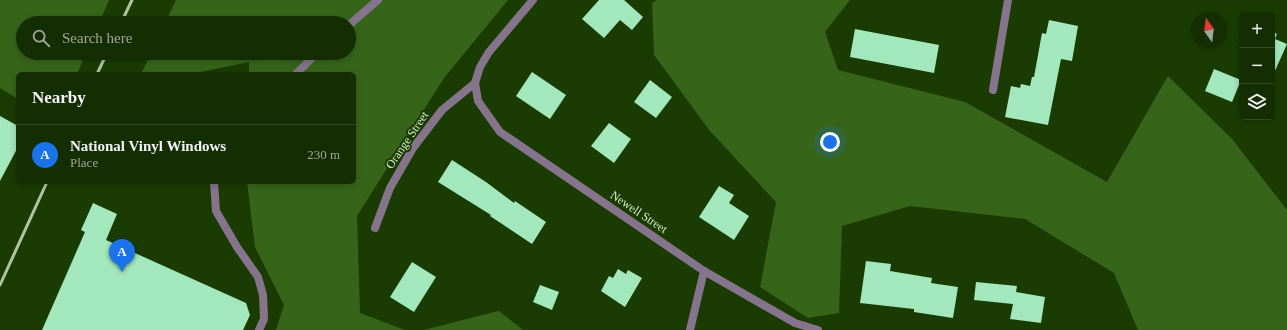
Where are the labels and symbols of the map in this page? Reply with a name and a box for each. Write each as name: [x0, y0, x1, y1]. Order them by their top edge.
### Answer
north arrow: [1191, 12, 1227, 48]
street label: Orange Street: [383, 108, 432, 171]
your location: [820, 132, 840, 152]
street label: Newell Street: [608, 188, 671, 237]
pin: A: [109, 239, 135, 272]

